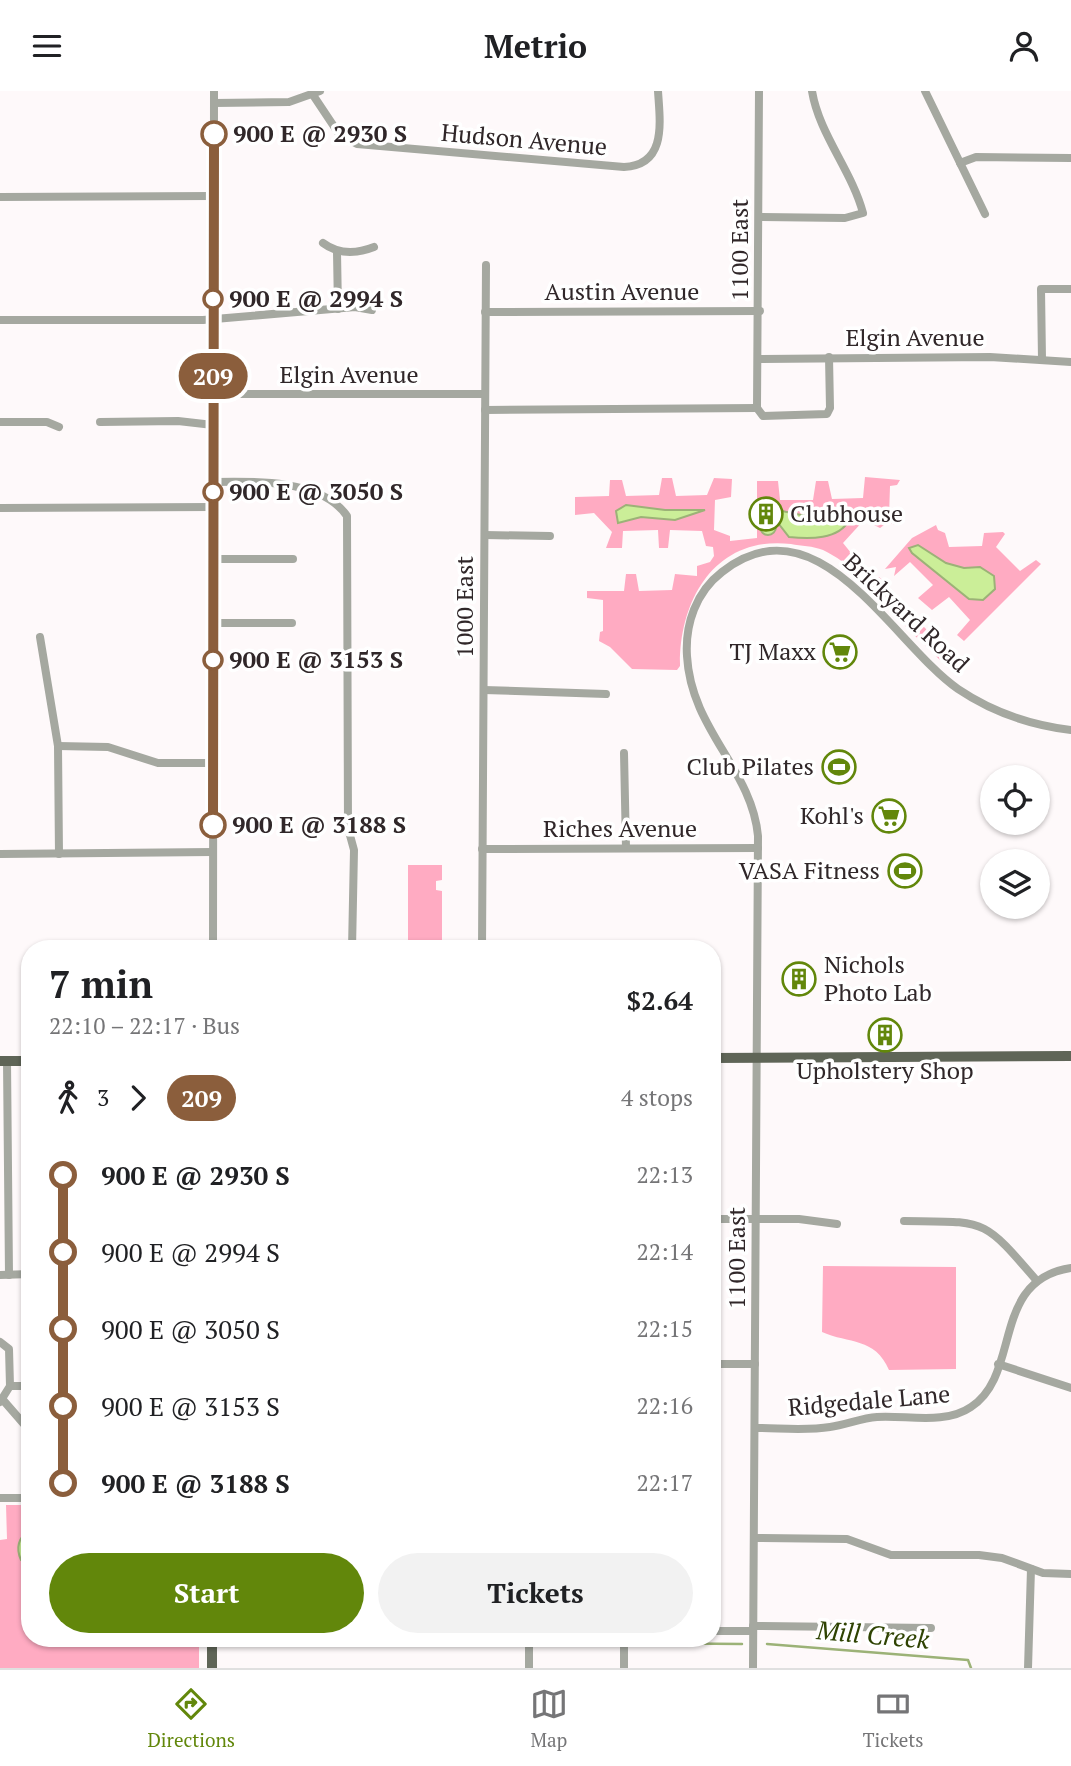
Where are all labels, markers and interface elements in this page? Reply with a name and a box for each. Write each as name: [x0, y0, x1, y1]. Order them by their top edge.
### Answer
text: Metrio: [484, 25, 587, 67]
icon: menu: [28, 27, 66, 65]
icon: person: [1005, 27, 1043, 65]
street label: Hudson Avenue: [440, 116, 608, 162]
place label: 900 E @ 2930 S: [233, 117, 407, 149]
marker: 900 E @ 2930 S: [201, 121, 227, 147]
street label: 1100 East: [723, 199, 755, 301]
street label: Austin Avenue: [545, 275, 699, 307]
place label: 900 E @ 2994 S: [229, 282, 403, 314]
marker: 900 E @ 2994 S: [203, 289, 223, 309]
street label: Elgin Avenue: [845, 321, 985, 353]
line badge: 209: [173, 353, 253, 399]
street label: Elgin Avenue: [279, 358, 419, 390]
text: 209: [193, 360, 233, 392]
place label: 900 E @ 3050 S: [229, 475, 403, 507]
marker: 900 E @ 3050 S: [203, 482, 223, 502]
building icon: Clubhouse: [747, 495, 785, 533]
place label: Clubhouse: [790, 497, 903, 529]
street label: Brickyard Road: [837, 546, 976, 679]
street label: 1000 East: [448, 556, 480, 658]
supermarket icon: TJ Maxx: [821, 633, 859, 671]
place label: TJ Maxx: [729, 635, 817, 667]
place label: 900 E @ 3153 S: [229, 643, 403, 675]
marker: 900 E @ 3153 S: [203, 650, 223, 670]
sports icon: Club Pilates: [820, 748, 858, 786]
place label: Club Pilates: [686, 750, 814, 782]
map controls: [980, 765, 1050, 919]
button: locate: [980, 765, 1050, 835]
supermarket icon: Kohl's: [870, 797, 908, 835]
place label: Kohl's: [800, 799, 864, 831]
place label: 900 E @ 3188 S: [232, 808, 406, 840]
marker: 900 E @ 3188 S: [200, 812, 226, 838]
street label: Riches Avenue: [543, 812, 697, 844]
button: layers: [980, 849, 1050, 919]
sports icon: VASA Fitness: [886, 852, 924, 890]
place label: VASA Fitness: [739, 854, 880, 886]
place label: Nichols Photo Lab: [824, 948, 932, 1008]
text: 7 min: [49, 959, 153, 1009]
building icon: Nichols Photo Lab: [780, 960, 818, 998]
text: $2.64: [627, 983, 693, 1017]
text: 22:10 – 22:17 · Bus: [49, 1010, 240, 1041]
building icon: Upholstery Shop: [866, 1016, 904, 1054]
place label: Upholstery Shop: [796, 1054, 974, 1086]
icon: walk: [49, 1079, 87, 1117]
icon: forward: [119, 1079, 157, 1117]
text: 3: [97, 1082, 109, 1113]
text: 209: [181, 1082, 222, 1114]
text: 4 stops: [621, 1082, 693, 1113]
text: 900 E @ 2930 S: [101, 1158, 290, 1192]
text: 22:13: [636, 1159, 693, 1190]
street label: 1100 East: [720, 1207, 752, 1309]
text: 900 E @ 2994 S: [101, 1235, 280, 1269]
text: 22:14: [636, 1236, 693, 1267]
text: 900 E @ 3050 S: [101, 1312, 280, 1346]
text: 22:15: [636, 1313, 693, 1344]
street label: Ridgedale Lane: [786, 1377, 951, 1423]
text: 900 E @ 3153 S: [101, 1389, 280, 1423]
text: 22:16: [636, 1390, 693, 1421]
text: 900 E @ 3188 S: [101, 1466, 290, 1500]
text: 22:17: [636, 1467, 693, 1498]
button: Start: [49, 1553, 364, 1633]
button: Tickets: [378, 1553, 693, 1633]
water label: Mill Creek: [814, 1612, 931, 1656]
tab: Directions: [147, 1685, 235, 1752]
tab: Map: [530, 1685, 568, 1752]
tab: Tickets: [863, 1685, 924, 1752]

